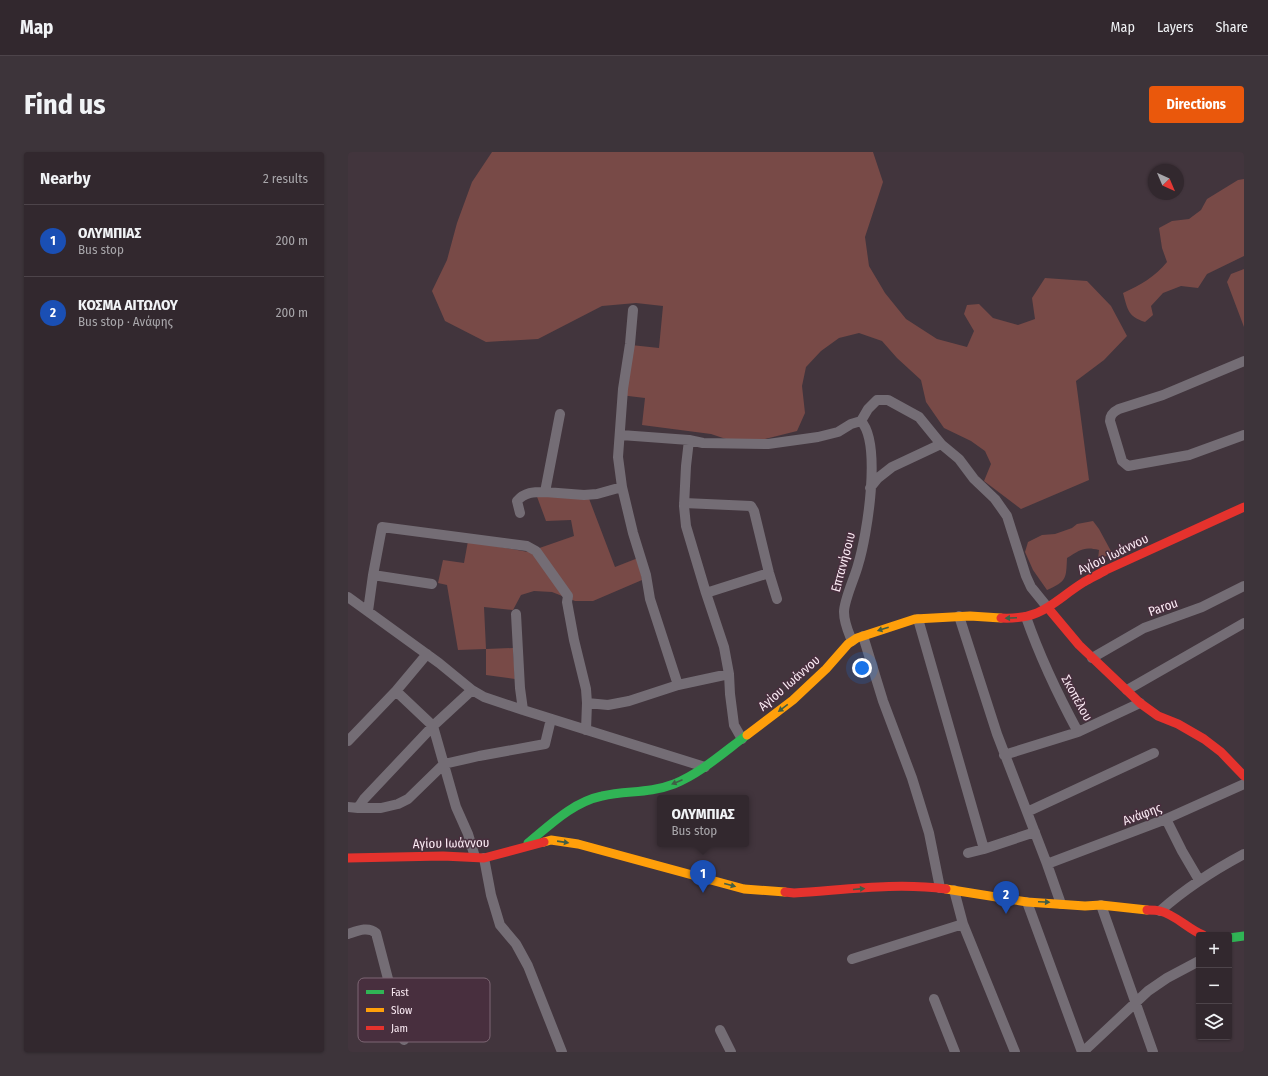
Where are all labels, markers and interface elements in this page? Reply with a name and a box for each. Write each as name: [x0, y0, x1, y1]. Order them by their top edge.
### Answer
text: Map: [20, 16, 53, 39]
text: Map: [1111, 19, 1135, 36]
text: Layers: [1157, 19, 1193, 36]
text: Share: [1215, 19, 1248, 36]
button: Directions: [1149, 86, 1244, 123]
text: Find us: [24, 88, 106, 121]
north arrow: [1148, 164, 1184, 200]
text: Nearby: [40, 168, 91, 189]
text: 2 results: [263, 171, 308, 186]
text: ΟΛΥΜΠΙΑΣ: [78, 224, 141, 242]
text: 1: [50, 233, 56, 248]
text: 200 m: [276, 233, 308, 248]
text: Bus stop: [78, 242, 124, 257]
text: ΚΟΣΜΑ ΑΙΤΩΛΟΥ: [78, 296, 178, 314]
text: 2: [50, 305, 56, 320]
text: 200 m: [276, 305, 308, 320]
text: Bus stop · Ανάφης: [78, 314, 173, 329]
street label: Επτανήσοιυ: [828, 530, 858, 594]
street label: Αγίου Ιωάννου: [1075, 530, 1151, 578]
street label: Parou: [1146, 595, 1180, 619]
one-way arrow: [1005, 614, 1017, 621]
one-way arrow: [877, 626, 889, 632]
street label: Αγίου Ιωάννου: [755, 652, 823, 714]
your location: [852, 658, 872, 678]
street label: Σκοπέλου: [1058, 673, 1096, 723]
one-way arrow: [778, 704, 788, 712]
one-way arrow: [670, 780, 682, 786]
popup: [657, 795, 749, 847]
street label: Ανάφης: [1120, 800, 1164, 828]
text: ΟΛΥΜΠΙΑΣ: [671, 805, 735, 823]
text: Bus stop: [671, 823, 717, 838]
street label: Αγίου Ιωάννου: [413, 835, 489, 851]
one-way arrow: [557, 839, 569, 845]
pin: 1: [690, 860, 716, 893]
pin: 2: [993, 881, 1019, 914]
one-way arrow: [723, 883, 736, 889]
one-way arrow: [853, 886, 865, 893]
one-way arrow: [1038, 899, 1050, 906]
map controls: [1196, 932, 1232, 1040]
button: +: [1196, 932, 1232, 968]
button: −: [1196, 968, 1232, 1004]
legend: [358, 978, 490, 1042]
text: Fast: [391, 986, 409, 999]
text: Slow: [391, 1004, 412, 1017]
button: layers: [1196, 1004, 1232, 1040]
text: Jam: [391, 1022, 408, 1035]

